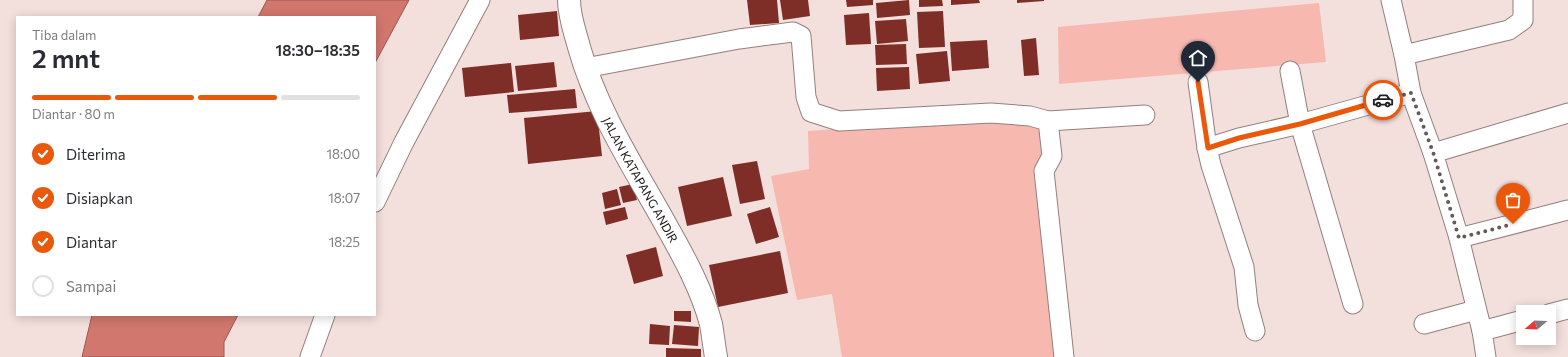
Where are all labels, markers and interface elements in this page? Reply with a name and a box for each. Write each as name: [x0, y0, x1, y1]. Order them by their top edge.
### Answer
text: Tiba dalam: [32, 27, 96, 43]
text: 18:30–18:35: [276, 41, 360, 59]
pin: [1181, 41, 1215, 82]
text: 2 mnt: [32, 42, 100, 73]
icon: home: [1187, 47, 1209, 69]
courier: [1363, 80, 1403, 120]
icon: car: [1372, 89, 1394, 111]
text: Diantar · 80 m: [32, 106, 115, 122]
street label: JALAN KATAPANG ANDIR: [599, 115, 681, 245]
icon: check: [32, 143, 54, 165]
text: Diterima: [66, 145, 126, 163]
text: 18:00: [327, 146, 360, 162]
pin: [1496, 183, 1530, 224]
icon: check: [32, 187, 54, 209]
text: Disiapkan: [66, 189, 133, 207]
icon: bag: [1502, 189, 1524, 211]
text: 18:07: [328, 190, 360, 206]
icon: check: [32, 231, 54, 253]
text: Diantar: [66, 233, 117, 251]
text: 18:25: [329, 234, 360, 250]
text: Sampai: [66, 277, 116, 295]
north arrow: [1516, 305, 1556, 345]
map controls: [1516, 305, 1556, 345]

